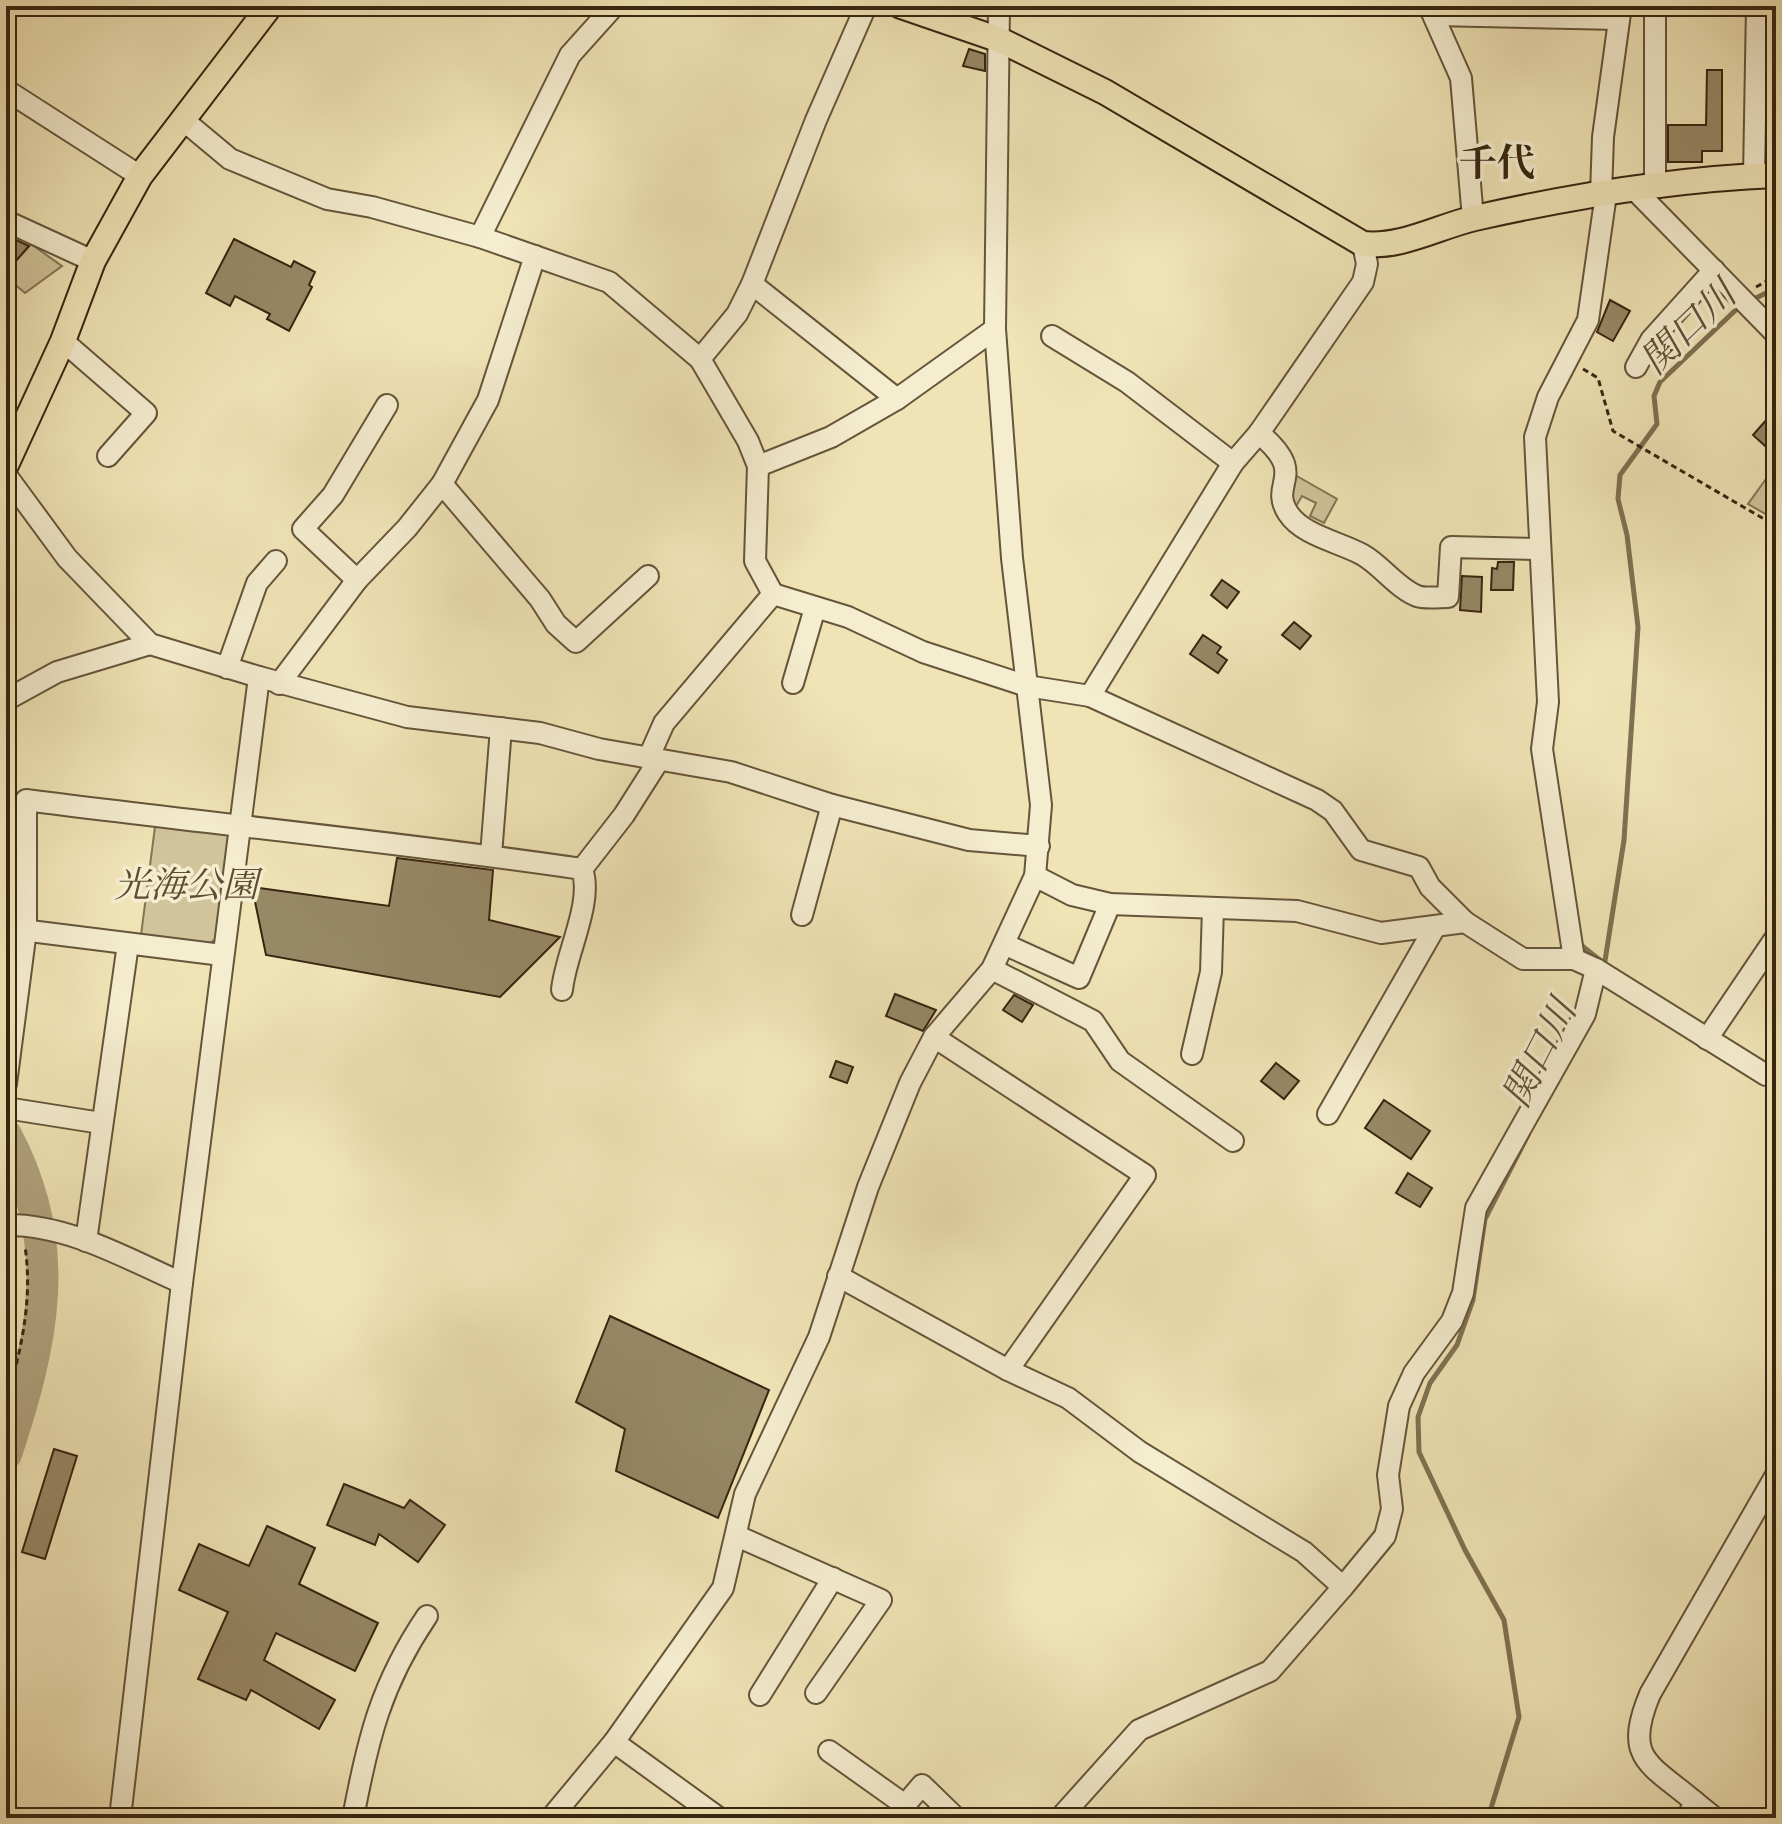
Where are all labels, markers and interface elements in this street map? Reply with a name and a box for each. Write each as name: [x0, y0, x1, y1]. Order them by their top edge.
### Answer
district label: 千代: [1459, 138, 1535, 187]
water label: 関口川: [1630, 267, 1749, 384]
park label: 光海公園: [114, 861, 263, 908]
water label: 関口川: [1491, 987, 1588, 1115]

